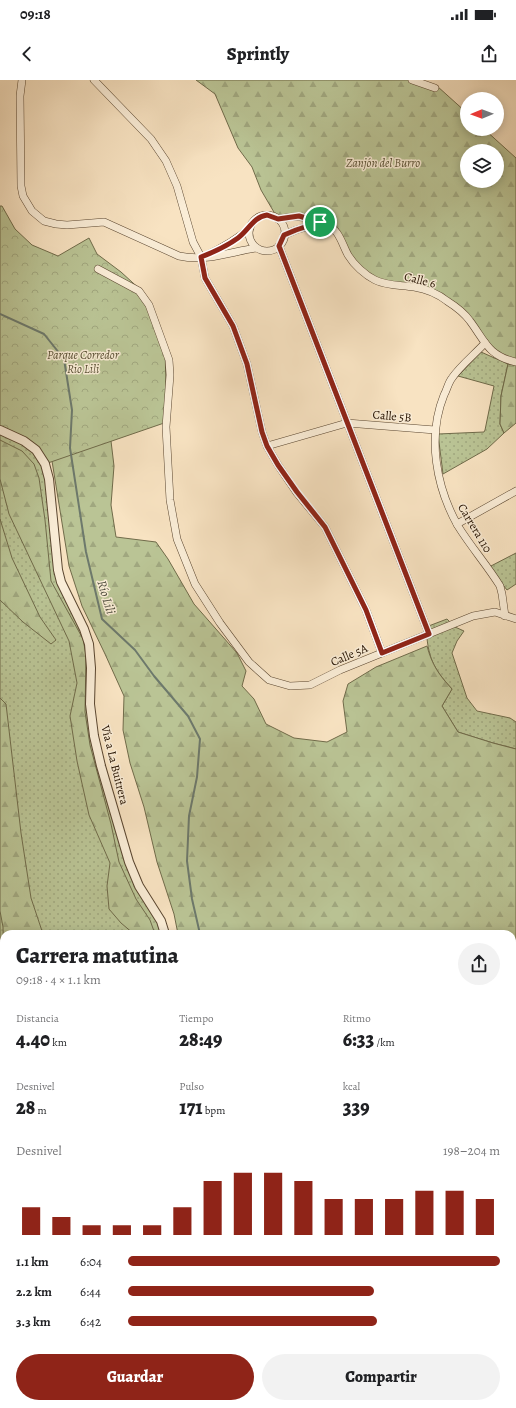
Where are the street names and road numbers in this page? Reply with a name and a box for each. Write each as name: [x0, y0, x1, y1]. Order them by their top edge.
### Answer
street label: Calle 6: [402, 268, 438, 292]
street label: Calle 5B: [372, 406, 412, 426]
street label: Carrera 110: [454, 500, 496, 556]
street label: Calle 5A: [328, 640, 371, 670]
street label: Vía a La Buitrera: [97, 723, 133, 807]

